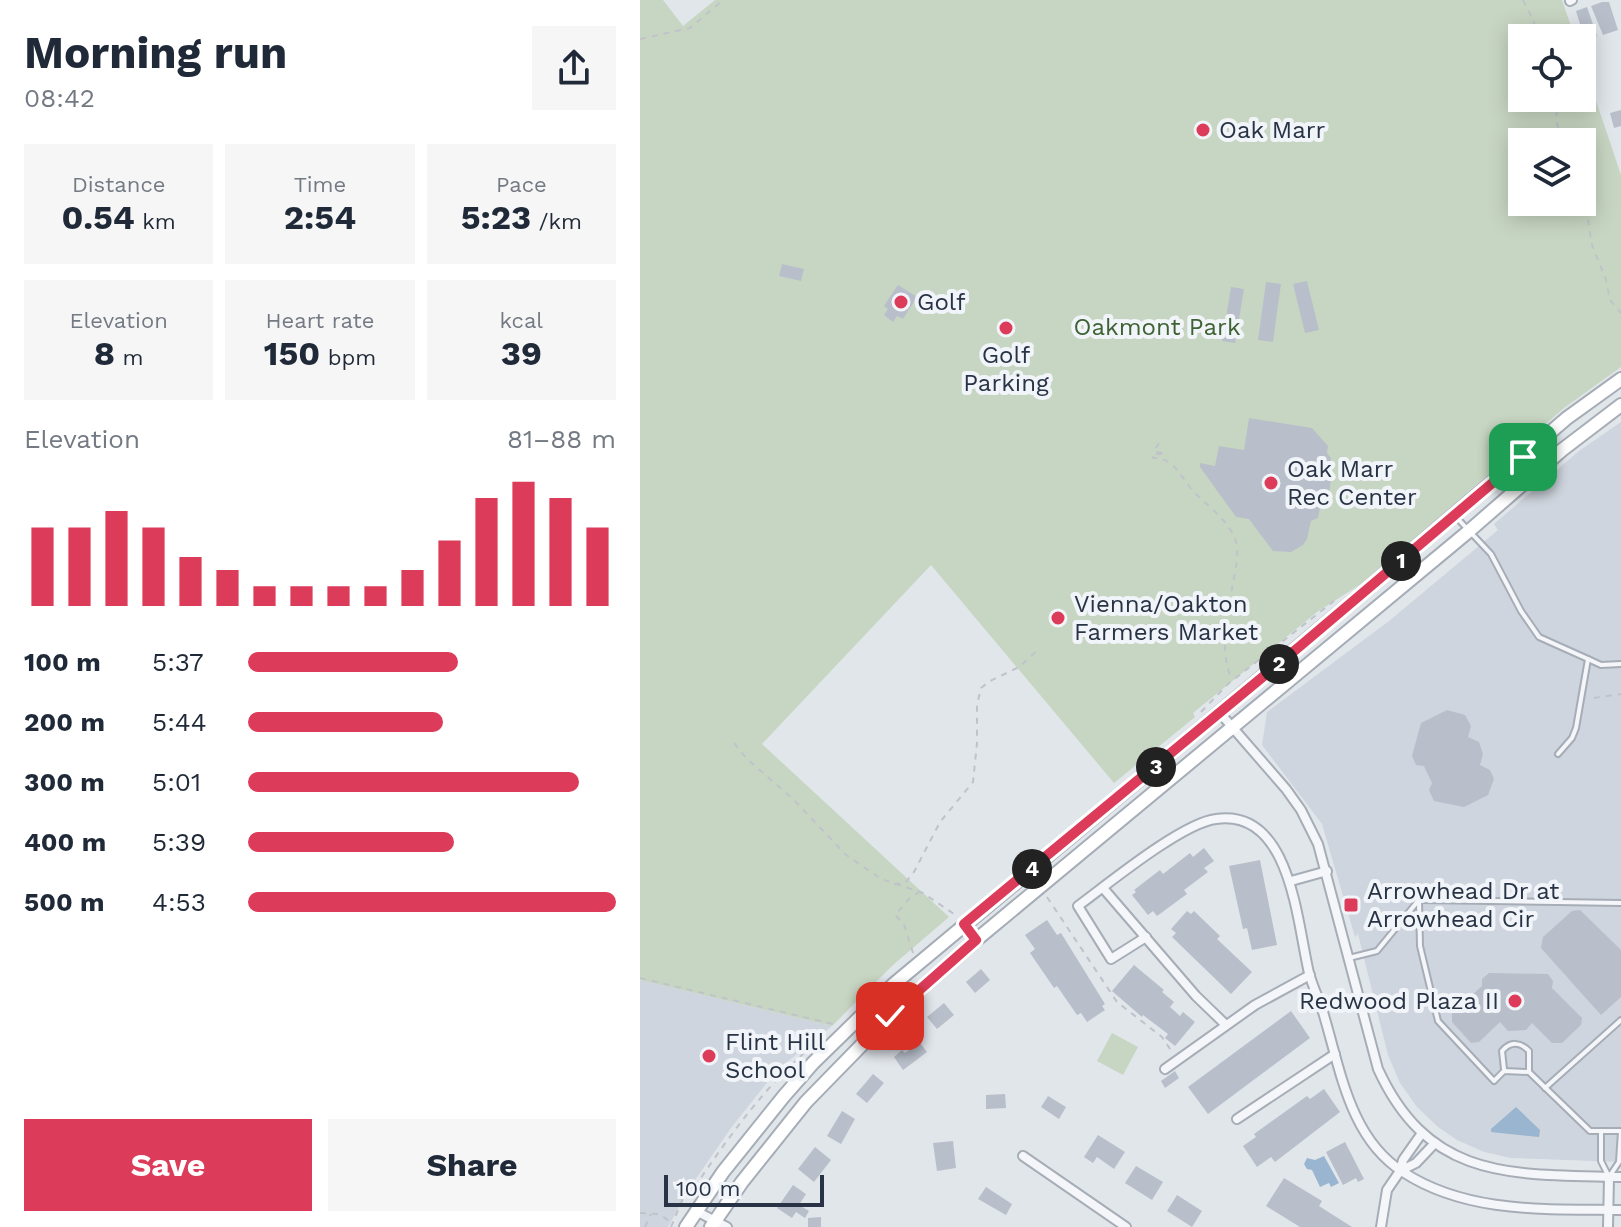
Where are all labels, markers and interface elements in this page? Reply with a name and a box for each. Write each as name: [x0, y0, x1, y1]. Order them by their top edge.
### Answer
map controls: [1508, 24, 1596, 216]
button: locate: [1508, 24, 1596, 112]
button: share: [532, 26, 616, 110]
text: Morning run: [24, 27, 287, 79]
text: 08:42: [24, 83, 95, 113]
place label: Oak Marr: [1219, 116, 1326, 144]
marker: Oak Marr: [1194, 121, 1212, 139]
button: layers: [1508, 128, 1596, 216]
text: Distance: [72, 172, 165, 197]
text: Time: [294, 172, 346, 197]
text: Pace: [496, 172, 547, 197]
text: 0.54: [62, 197, 135, 237]
text: 2:54: [284, 197, 356, 237]
text: 5:23: [461, 197, 531, 237]
text: km: [135, 209, 176, 234]
text: /km: [531, 209, 582, 234]
place label: Golf: [917, 288, 966, 316]
marker: Golf: [892, 293, 910, 311]
text: Elevation: [70, 308, 168, 333]
text: Heart rate: [266, 308, 374, 333]
text: kcal: [500, 308, 543, 333]
park label: Oakmont Park: [1074, 313, 1241, 341]
marker: Golf Parking: [997, 319, 1015, 337]
text: 8: [94, 333, 115, 373]
text: 150: [264, 333, 320, 373]
text: 39: [501, 333, 542, 373]
place label: Golf Parking: [963, 341, 1049, 397]
text: m: [115, 345, 144, 370]
text: bpm: [320, 345, 376, 370]
pin: [1489, 423, 1557, 491]
text: Elevation: [24, 424, 140, 454]
text: 81–88 m: [507, 424, 616, 454]
icon: arrive: [1501, 435, 1545, 479]
place label: Oak Marr Rec Center: [1287, 455, 1417, 511]
marker: Oak Marr Rec Center: [1262, 474, 1280, 492]
pin: 1: [1381, 541, 1421, 581]
text: 1: [1396, 548, 1406, 573]
place label: Vienna/Oakton Farmers Market: [1074, 590, 1258, 646]
marker: Vienna/Oakton Farmers Market: [1049, 609, 1067, 627]
pin: 2: [1259, 644, 1299, 684]
text: 100 m: [24, 647, 101, 677]
text: 5:37: [152, 647, 204, 677]
text: 2: [1272, 651, 1286, 676]
text: 200 m: [24, 707, 105, 737]
text: 5:44: [152, 707, 207, 737]
pin: 3: [1136, 747, 1176, 787]
text: 3: [1149, 754, 1163, 779]
text: 300 m: [24, 767, 105, 797]
text: 5:01: [152, 767, 201, 797]
text: 400 m: [24, 827, 106, 857]
text: 5:39: [152, 827, 206, 857]
pin: 4: [1012, 849, 1052, 889]
text: 4: [1025, 856, 1039, 881]
place label: Arrowhead Dr at Arrowhead Cir: [1367, 877, 1559, 933]
text: 500 m: [24, 887, 105, 917]
text: 4:53: [152, 887, 206, 917]
marker: Arrowhead Dr at Arrowhead Cir: [1342, 896, 1360, 914]
pin: [856, 982, 924, 1050]
place label: Redwood Plaza II: [1299, 987, 1499, 1015]
marker: Redwood Plaza II: [1506, 992, 1524, 1010]
icon: check: [868, 994, 912, 1038]
place label: Flint Hill School: [725, 1028, 826, 1084]
marker: Flint Hill School: [700, 1047, 718, 1065]
button: Save: [24, 1119, 312, 1211]
button: Share: [328, 1119, 616, 1211]
scale bar: [664, 1171, 824, 1207]
text: 100 m: [676, 1176, 740, 1201]

